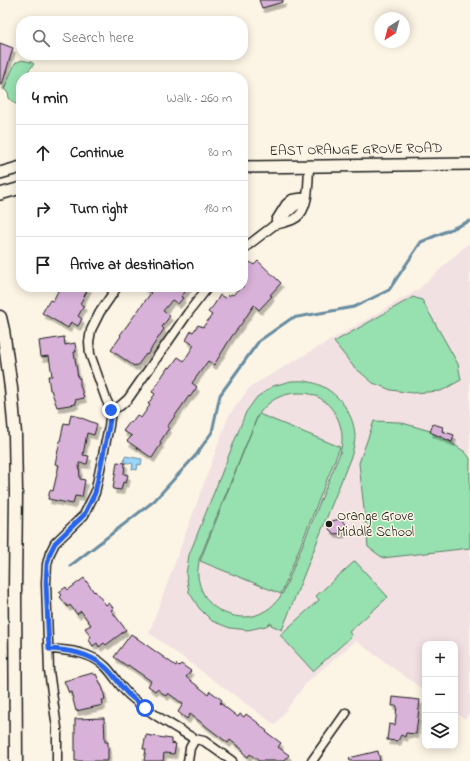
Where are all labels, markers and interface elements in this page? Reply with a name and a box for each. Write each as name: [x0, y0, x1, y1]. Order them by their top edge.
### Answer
north arrow: [374, 12, 410, 48]
search box: [16, 16, 248, 60]
icon: search: [30, 27, 52, 49]
text: Search here: [62, 27, 134, 49]
text: 4 min: [32, 86, 68, 111]
text: Walk · 260 m: [167, 89, 232, 108]
street label: EAST ORANGE GROVE ROAD: [269, 138, 443, 162]
icon: ahead: [32, 142, 54, 164]
text: Continue: [70, 142, 124, 164]
text: 80 m: [208, 143, 232, 162]
icon: right: [32, 198, 54, 220]
text: Turn right: [70, 198, 128, 220]
text: 180 m: [204, 199, 232, 218]
icon: arrive: [32, 254, 54, 276]
text: Arrive at destination: [70, 254, 194, 276]
route end: [102, 401, 120, 419]
place label: Orange Grove Middle School: [337, 506, 414, 543]
marker: Orange Grove Middle School: [324, 519, 334, 529]
map controls: [422, 641, 458, 749]
button: +: [422, 641, 458, 677]
button: −: [422, 677, 458, 713]
route start: [136, 699, 154, 717]
button: layers: [422, 713, 458, 749]

